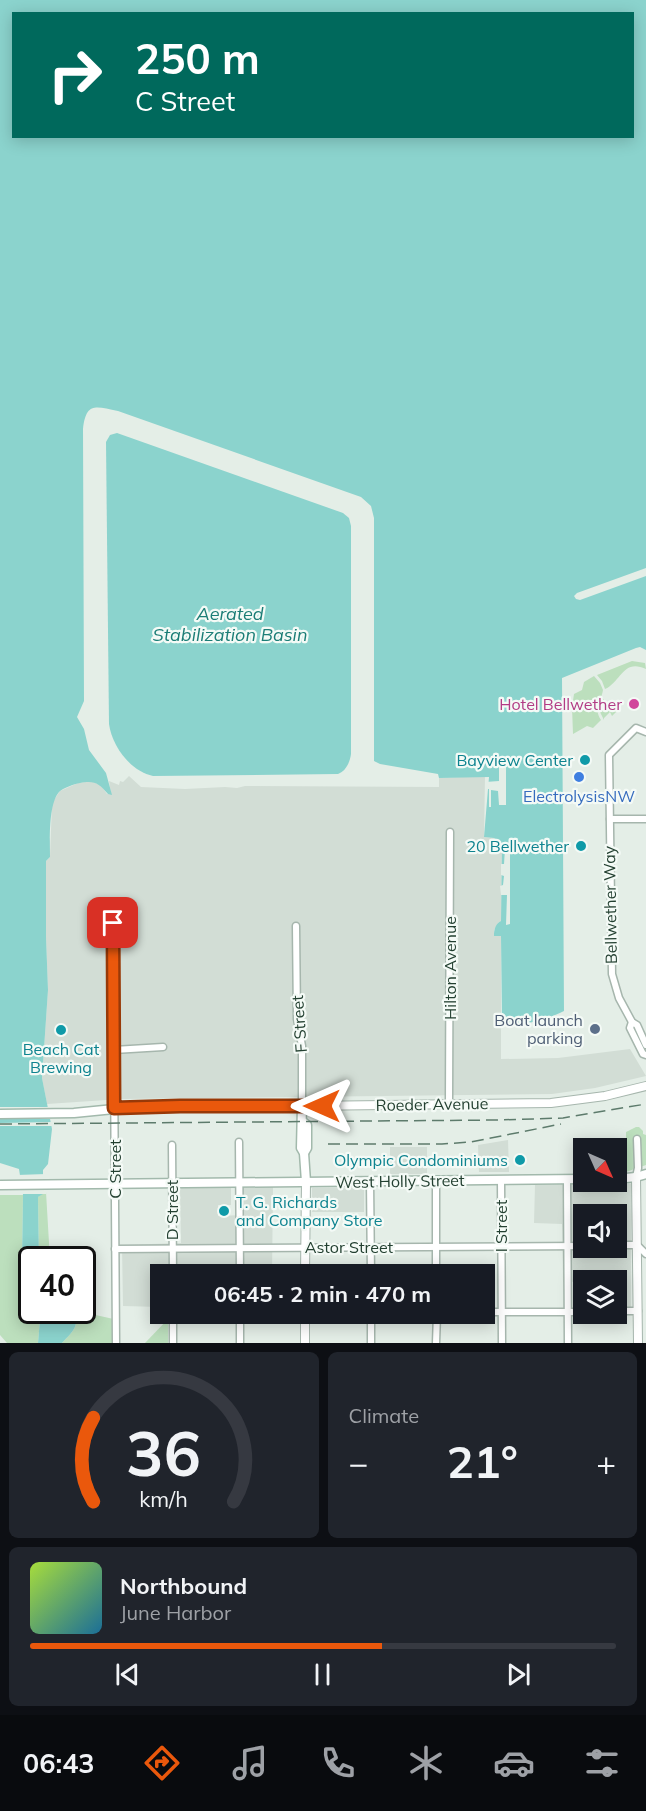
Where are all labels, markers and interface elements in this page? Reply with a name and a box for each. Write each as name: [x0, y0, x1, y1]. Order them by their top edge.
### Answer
text: 250 m: [135, 32, 260, 85]
icon: right: [36, 36, 114, 114]
text: C Street: [135, 84, 235, 118]
water label: Aerated Stabilization Basin: [153, 602, 307, 646]
place label: Hotel Bellwether: [499, 694, 622, 714]
marker: Hotel Bellwether: [627, 697, 641, 711]
place label: Bayview Center: [456, 750, 573, 770]
marker: Bayview Center: [578, 753, 592, 767]
marker: ElectrolysisNW: [572, 770, 586, 784]
place label: ElectrolysisNW: [523, 786, 635, 806]
place label: 20 Bellwether: [466, 836, 569, 856]
marker: 20 Bellwether: [574, 839, 588, 853]
street label: Bellwether Way: [599, 845, 621, 964]
pin: [87, 897, 138, 948]
icon: arrive: [96, 906, 129, 939]
street label: Hilton Avenue: [440, 916, 460, 1020]
street label: F Street: [287, 994, 311, 1053]
place label: Boat launch parking: [494, 1010, 583, 1048]
marker: Boat launch parking: [588, 1022, 602, 1036]
marker: Beach Cat Brewing: [54, 1023, 68, 1037]
place label: Beach Cat Brewing: [23, 1039, 100, 1077]
position arrow: [290, 1074, 354, 1138]
street label: Roeder Avenue: [375, 1093, 489, 1115]
north arrow: [573, 1138, 627, 1192]
map controls: [573, 1138, 627, 1324]
street label: C Street: [105, 1139, 125, 1199]
place label: Olympic Condominiums: [334, 1150, 508, 1170]
marker: Olympic Condominiums: [513, 1153, 527, 1167]
street label: West Holly Street: [335, 1170, 465, 1192]
street label: D Street: [162, 1179, 182, 1240]
place label: T. G. Richards and Company Store: [236, 1192, 383, 1230]
street label: I Street: [491, 1199, 511, 1252]
marker: T. G. Richards and Company Store: [217, 1204, 231, 1218]
button: sound: [573, 1204, 627, 1258]
street label: Astor Street: [305, 1237, 394, 1257]
speed limit sign: 40: [18, 1246, 96, 1324]
button: layers: [573, 1270, 627, 1324]
text: 06:45 · 2 min · 470 m: [214, 1280, 431, 1308]
text: Climate: [349, 1403, 419, 1428]
text: 36: [126, 1413, 201, 1492]
text: 21°: [447, 1433, 518, 1489]
text: −: [349, 1442, 368, 1483]
text: +: [596, 1442, 616, 1483]
text: km/h: [139, 1485, 188, 1512]
text: Northbound: [120, 1572, 247, 1600]
text: June Harbor: [120, 1600, 231, 1625]
icon: previous: [111, 1658, 144, 1691]
icon: pause: [306, 1658, 339, 1691]
icon: next: [502, 1658, 535, 1691]
icon: directions: [141, 1742, 183, 1784]
icon: music: [229, 1742, 271, 1784]
icon: phone: [317, 1742, 359, 1784]
icon: climate: [405, 1742, 447, 1784]
icon: car: [493, 1742, 535, 1784]
icon: filters: [581, 1742, 623, 1784]
text: 06:43: [23, 1746, 95, 1780]

